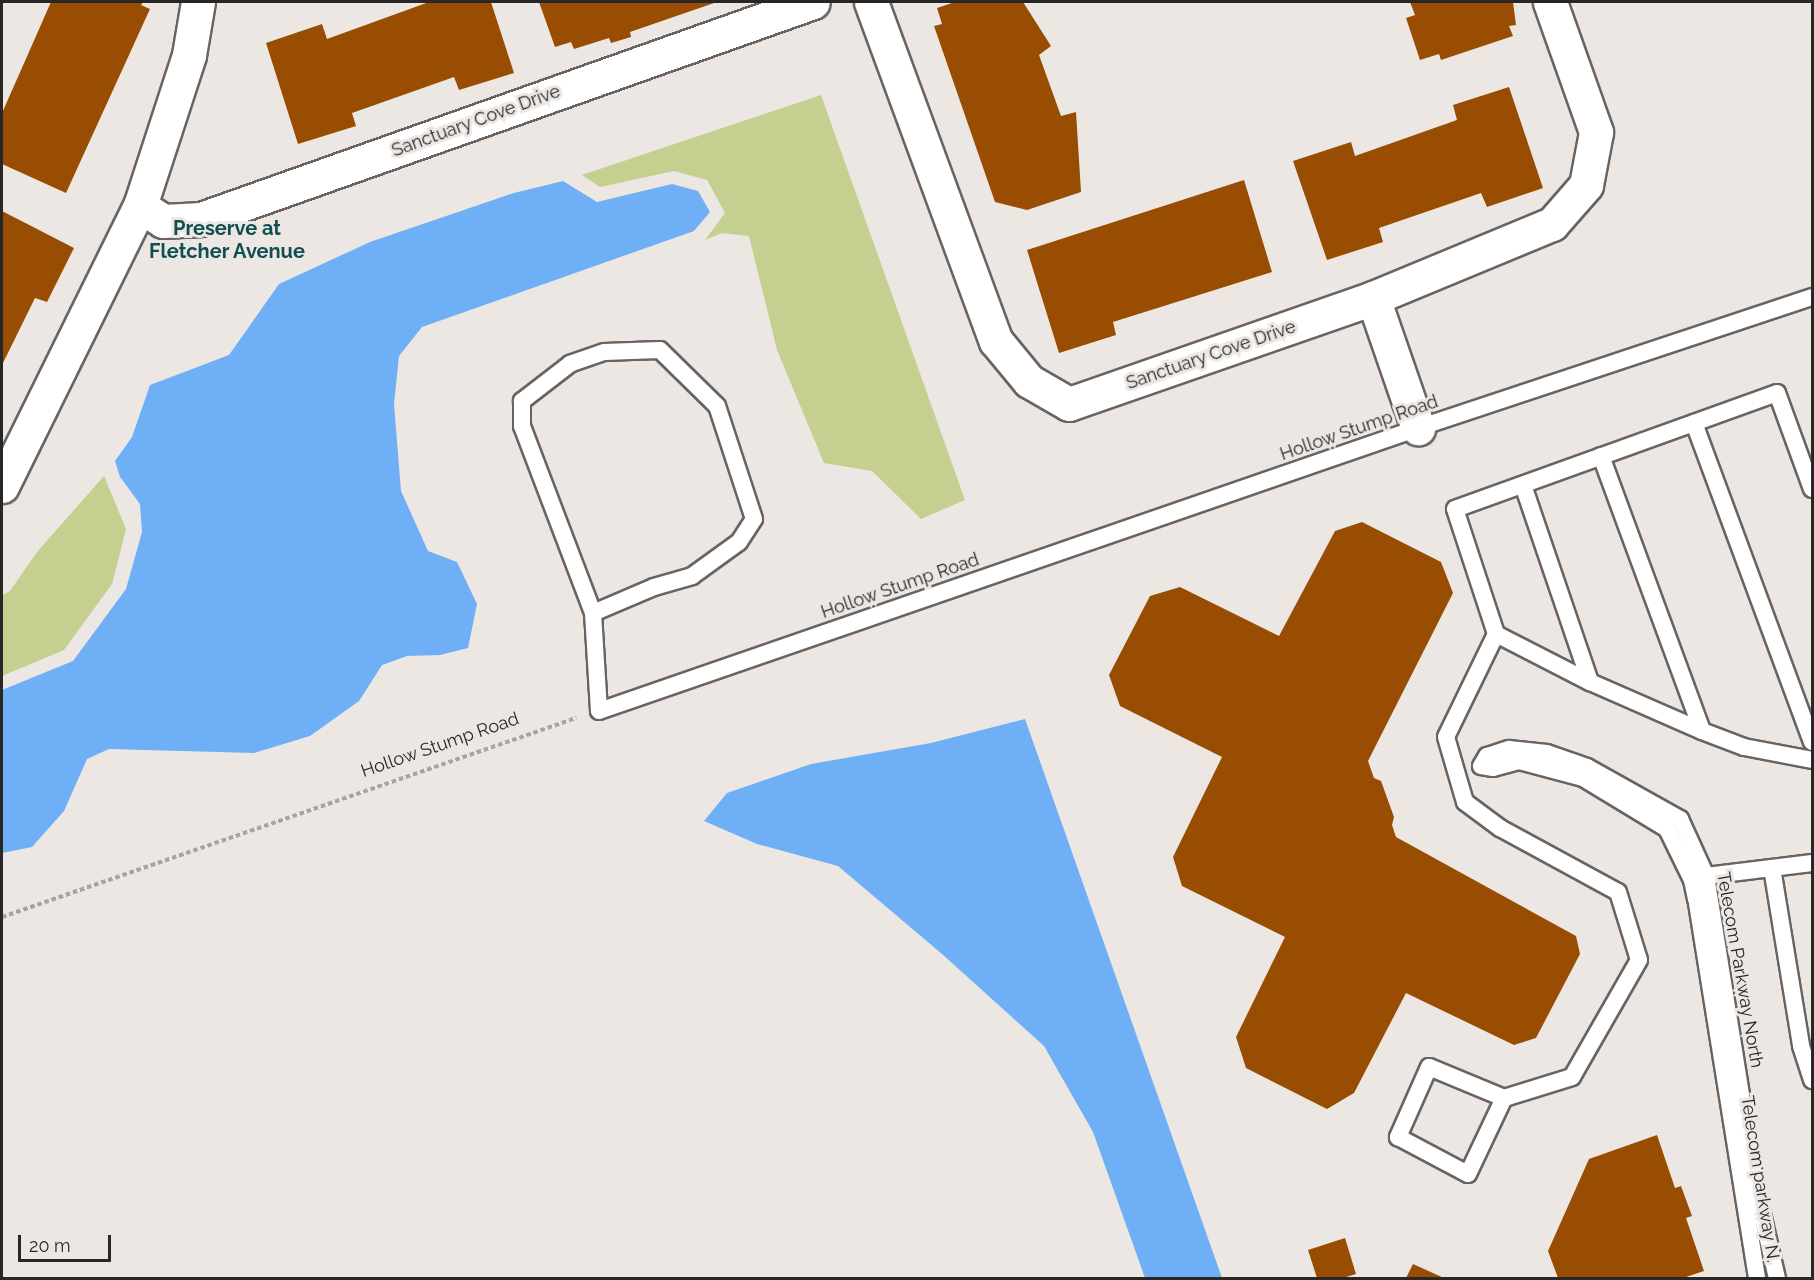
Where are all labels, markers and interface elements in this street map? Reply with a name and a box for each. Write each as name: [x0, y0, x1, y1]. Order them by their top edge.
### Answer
street label: Sanctuary Cove Drive: [388, 80, 564, 162]
district label: Preserve at Fletcher Avenue: [149, 216, 305, 263]
street label: Sanctuary Cove Drive: [1123, 316, 1299, 394]
street label: Hollow Stump Road: [1277, 391, 1441, 465]
street label: Hollow Stump Road: [818, 549, 982, 623]
street label: Hollow Stump Road: [358, 708, 522, 782]
street label: Telecom Parkway North: [1712, 870, 1768, 1070]
street label: Telecom parkway N.: [1736, 1094, 1784, 1264]
scale bar: [21, 1223, 114, 1261]
text: 20 m: [29, 1235, 71, 1256]

